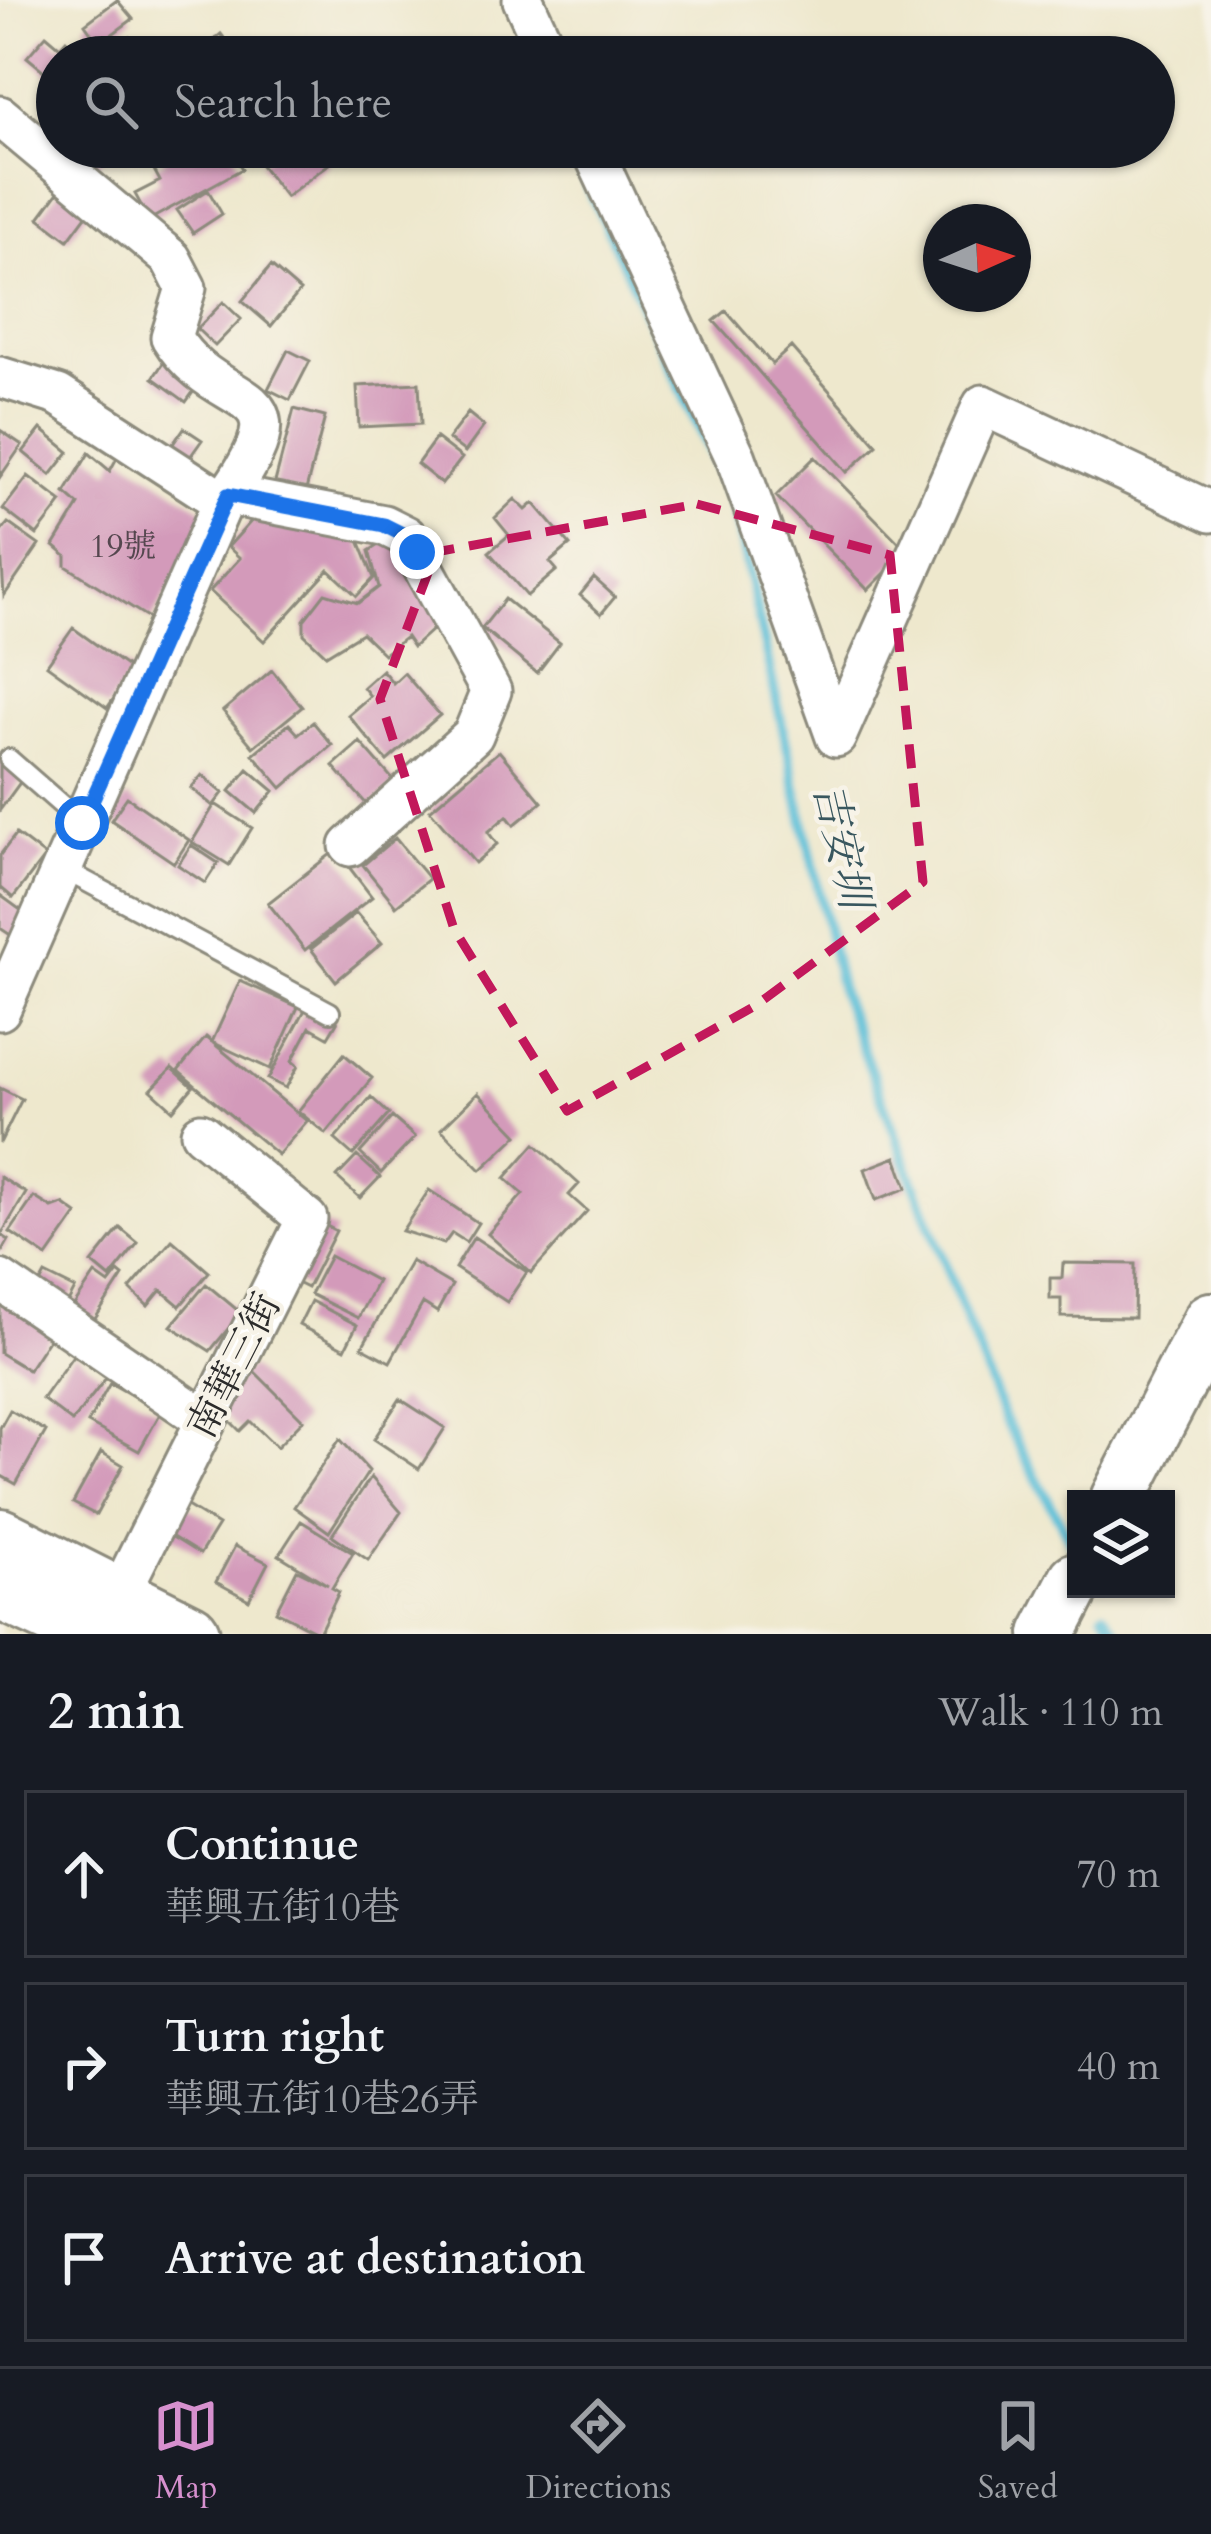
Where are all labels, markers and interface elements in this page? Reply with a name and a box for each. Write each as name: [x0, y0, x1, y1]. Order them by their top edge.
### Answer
search box: [36, 36, 1175, 168]
icon: search: [78, 69, 144, 135]
text: Search here: [174, 72, 392, 133]
north arrow: [923, 204, 1031, 312]
house number: 19號: [90, 524, 156, 569]
route end: [390, 525, 444, 579]
water label: 吉安圳: [800, 778, 885, 919]
route start: [55, 796, 109, 850]
street label: 南華三街: [175, 1284, 293, 1447]
map controls: [1067, 1490, 1175, 1598]
button: layers: [1067, 1490, 1175, 1598]
text: 2 min: [48, 1677, 184, 1747]
text: Walk · 110 m: [938, 1686, 1163, 1739]
text: Continue: [165, 1814, 359, 1875]
icon: ahead: [51, 1841, 117, 1907]
text: 70 m: [1077, 1848, 1160, 1901]
text: 華興五街10巷: [165, 1881, 400, 1934]
text: Turn right: [165, 2006, 384, 2067]
icon: right: [51, 2033, 117, 2099]
text: 40 m: [1077, 2040, 1160, 2093]
text: 華興五街10巷26弄: [165, 2073, 479, 2126]
icon: arrive: [51, 2225, 117, 2291]
text: Arrive at destination: [165, 2228, 585, 2289]
tab: Map: [153, 2393, 219, 2510]
tab: Directions: [526, 2393, 671, 2510]
tab: Saved: [978, 2393, 1058, 2510]

